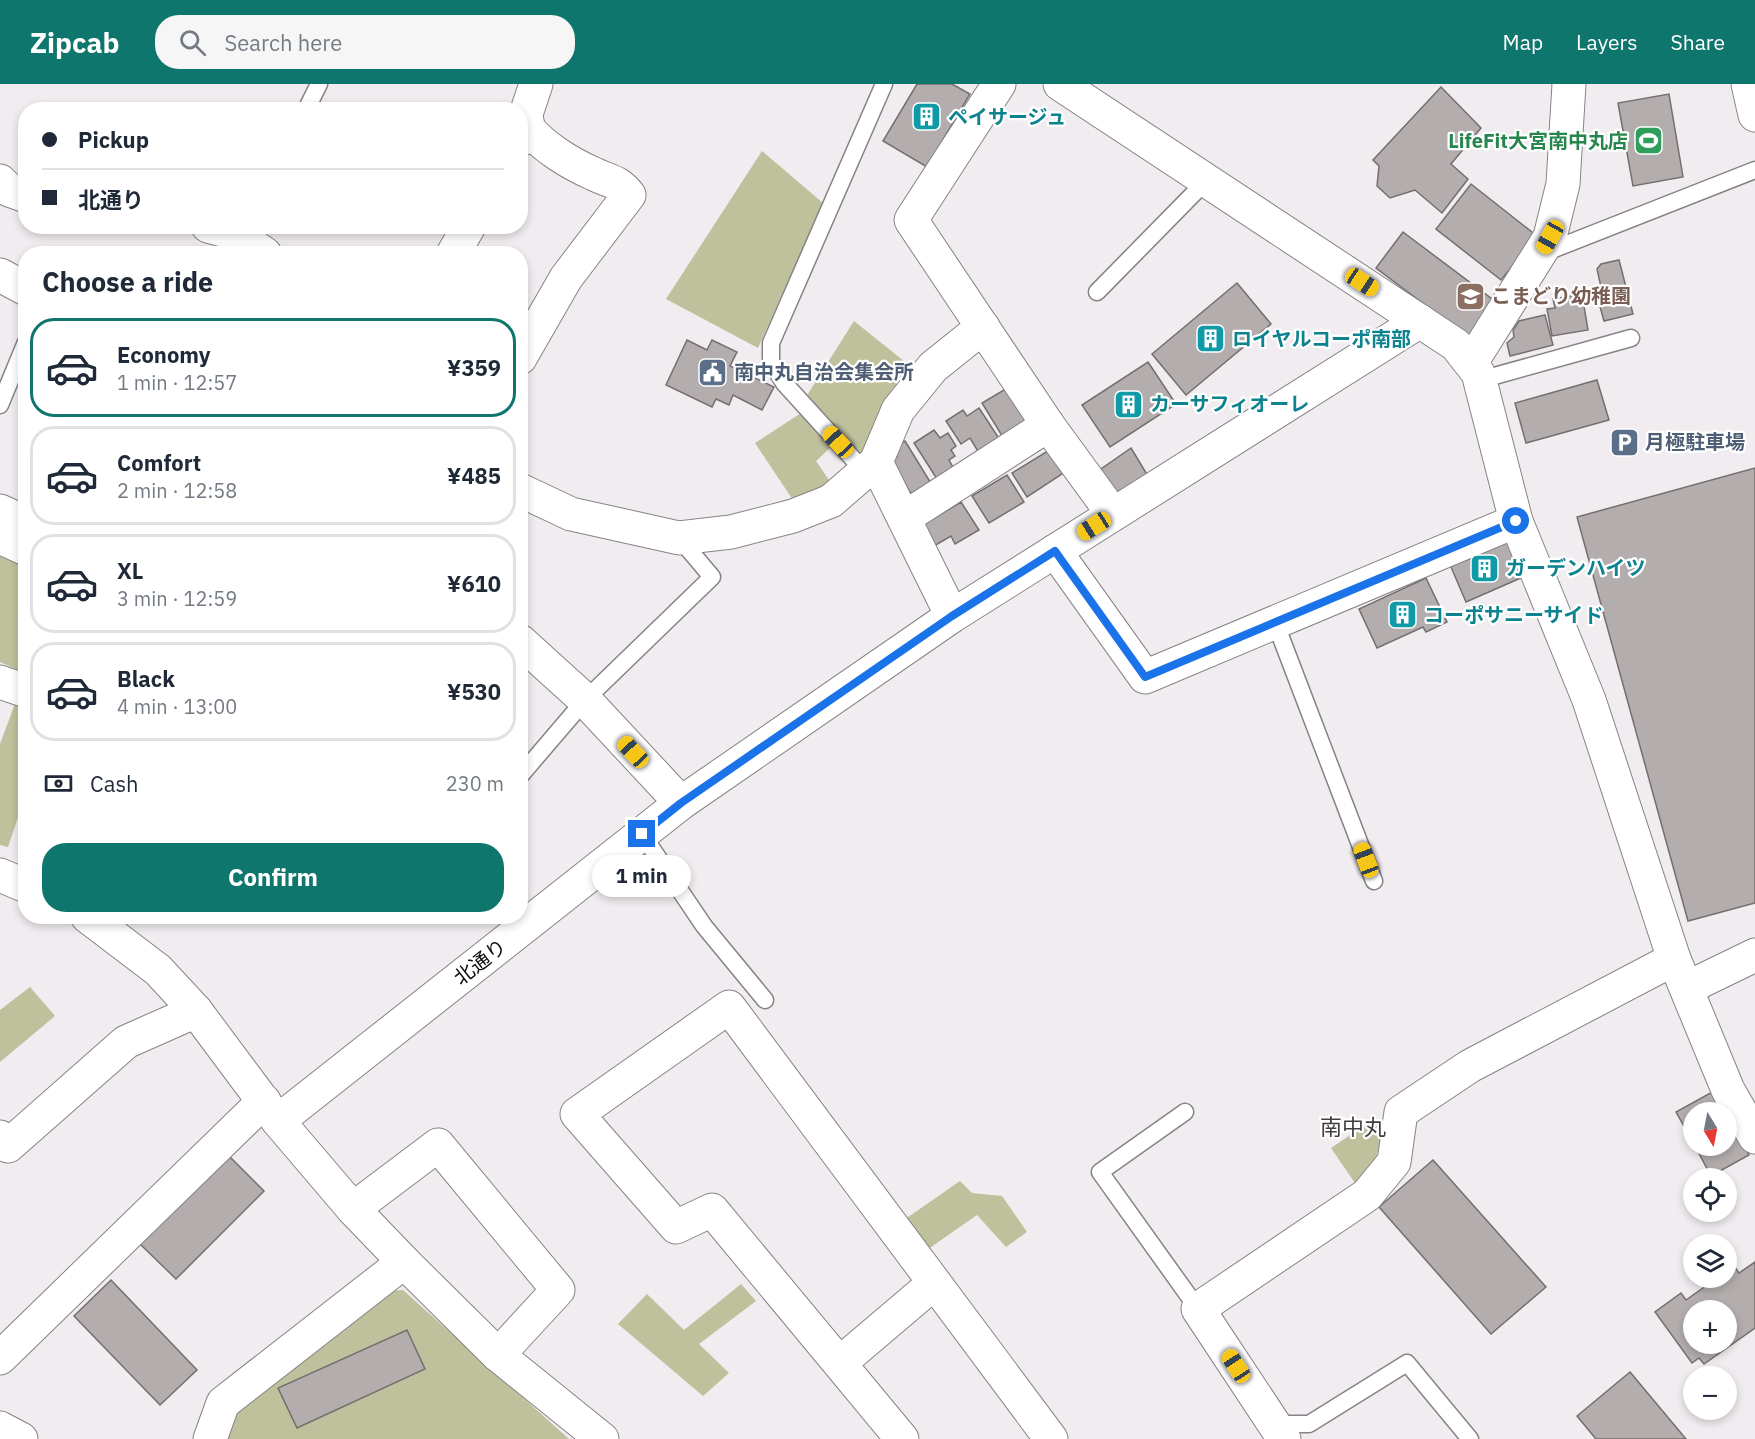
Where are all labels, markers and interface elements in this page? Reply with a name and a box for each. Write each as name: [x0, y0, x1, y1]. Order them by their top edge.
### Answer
search box: [155, 15, 575, 69]
text: Zipcab: [30, 24, 119, 61]
icon: search: [176, 26, 209, 59]
text: Search here: [224, 28, 342, 57]
text: Map: [1503, 28, 1543, 56]
text: Layers: [1576, 28, 1638, 56]
text: Share: [1671, 28, 1725, 56]
building icon: ペイサージュ: [911, 101, 943, 133]
place label: ペイサージュ: [948, 103, 1066, 130]
text: Pickup: [78, 125, 149, 154]
sports icon: LifeFit大宮南中丸店: [1633, 125, 1665, 157]
place label: LifeFit大宮南中丸店: [1448, 127, 1628, 154]
text: 北通り: [78, 185, 144, 214]
car: [1533, 217, 1567, 257]
text: Choose a ride: [42, 264, 213, 299]
car: [1342, 265, 1382, 299]
school or university icon: こまどり幼稚園: [1454, 280, 1486, 312]
place label: こまどり幼稚園: [1491, 282, 1631, 309]
building icon: ロイヤルコーポ南部: [1195, 323, 1227, 355]
place label: ロイヤルコーポ南部: [1232, 325, 1411, 352]
text: Economy: [117, 340, 211, 369]
icon: car: [45, 341, 99, 395]
text: ¥359: [447, 353, 501, 382]
public building icon: 南中丸自治会集会所: [697, 356, 729, 388]
place label: 南中丸自治会集会所: [734, 358, 914, 385]
text: 1 min · 12:57: [117, 369, 237, 396]
building icon: カーサフィオーレ: [1113, 388, 1145, 420]
place label: カーサフィオーレ: [1150, 390, 1309, 417]
car: [819, 423, 857, 461]
parking icon: 月極駐車場: [1608, 426, 1640, 458]
place label: 月極駐車場: [1645, 428, 1745, 455]
text: Comfort: [117, 448, 201, 477]
icon: car: [45, 449, 99, 503]
text: ¥485: [447, 461, 501, 490]
text: 2 min · 12:58: [117, 477, 237, 504]
route start: [1502, 507, 1529, 534]
car: [1074, 509, 1114, 543]
building icon: ガーデンハイツ: [1469, 552, 1501, 584]
place label: ガーデンハイツ: [1506, 554, 1646, 581]
text: XL: [117, 556, 143, 585]
icon: car: [45, 557, 99, 611]
text: ¥610: [447, 569, 501, 598]
text: 3 min · 12:59: [117, 585, 237, 612]
building icon: コーポサニーサイド: [1387, 599, 1419, 631]
place label: コーポサニーサイド: [1424, 601, 1604, 628]
text: Black: [117, 664, 175, 693]
icon: car: [45, 665, 99, 719]
text: ¥530: [447, 677, 501, 706]
text: 4 min · 13:00: [117, 693, 237, 720]
car: [614, 733, 652, 771]
icon: cash: [42, 767, 75, 800]
text: Cash: [90, 769, 139, 798]
text: 230 m: [446, 770, 504, 797]
route end: [628, 820, 655, 847]
car: [1351, 840, 1381, 880]
button: Confirm: [42, 843, 504, 912]
callout: 1 min: [592, 855, 692, 897]
text: 1 min: [615, 862, 668, 889]
street label: 北通り: [448, 932, 512, 991]
north arrow: [1683, 1102, 1737, 1156]
map controls: [1683, 1102, 1737, 1420]
district label: 南中丸: [1320, 1112, 1386, 1141]
button: locate: [1683, 1168, 1737, 1222]
button: layers: [1683, 1234, 1737, 1288]
button: +: [1683, 1300, 1737, 1354]
car: [1219, 1346, 1253, 1386]
button: −: [1683, 1366, 1737, 1420]

